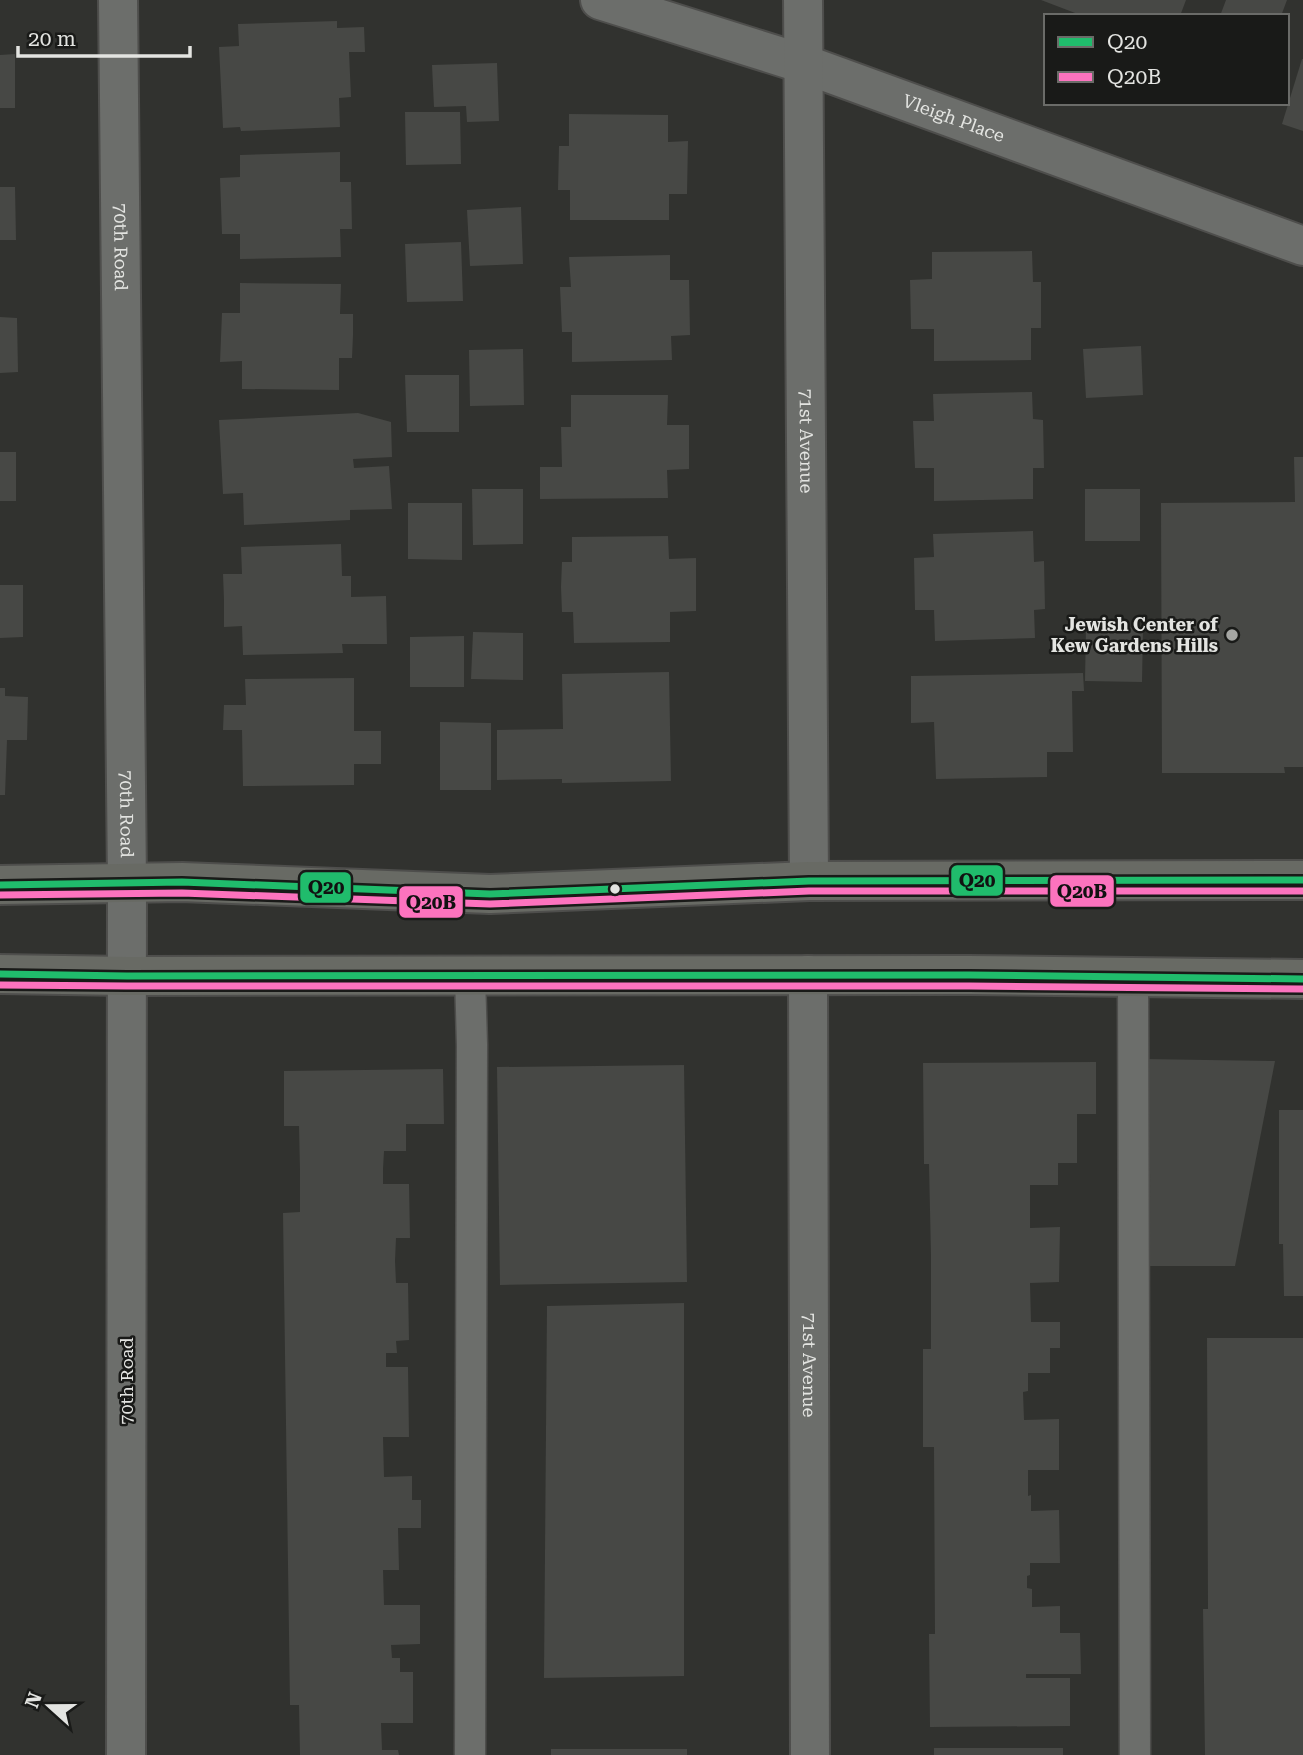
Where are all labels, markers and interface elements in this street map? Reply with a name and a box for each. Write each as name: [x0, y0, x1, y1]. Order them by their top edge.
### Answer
scale bar: [18, 14, 189, 58]
legend: [1044, 14, 1289, 105]
text: 20 m: [28, 27, 76, 51]
text: Q20: [1107, 30, 1147, 54]
text: Q20B: [1107, 65, 1161, 89]
street label: Vleigh Place: [900, 90, 1008, 146]
street label: 70th Road: [110, 203, 132, 291]
street label: 71st Avenue: [796, 389, 817, 493]
place label: Jewish Center of Kew Gardens Hills: [1051, 614, 1219, 656]
marker: Jewish Center of Kew Gardens Hills: [1224, 627, 1240, 643]
street label: 70th Road: [116, 770, 138, 858]
line badge: Q20: [950, 864, 1004, 897]
text: Q20: [959, 869, 996, 892]
line badge: Q20: [299, 871, 352, 904]
line badge: Q20B: [1049, 874, 1115, 908]
text: Q20: [308, 876, 345, 899]
text: Q20B: [1057, 880, 1107, 903]
unlabelled marker: [608, 882, 622, 896]
line badge: Q20B: [398, 885, 464, 919]
text: Q20B: [406, 891, 456, 914]
street label: 71st Avenue: [799, 1313, 820, 1417]
street label: 70th Road: [116, 1337, 137, 1425]
north arrow: [14, 1671, 84, 1741]
text: N: [20, 1689, 47, 1711]

